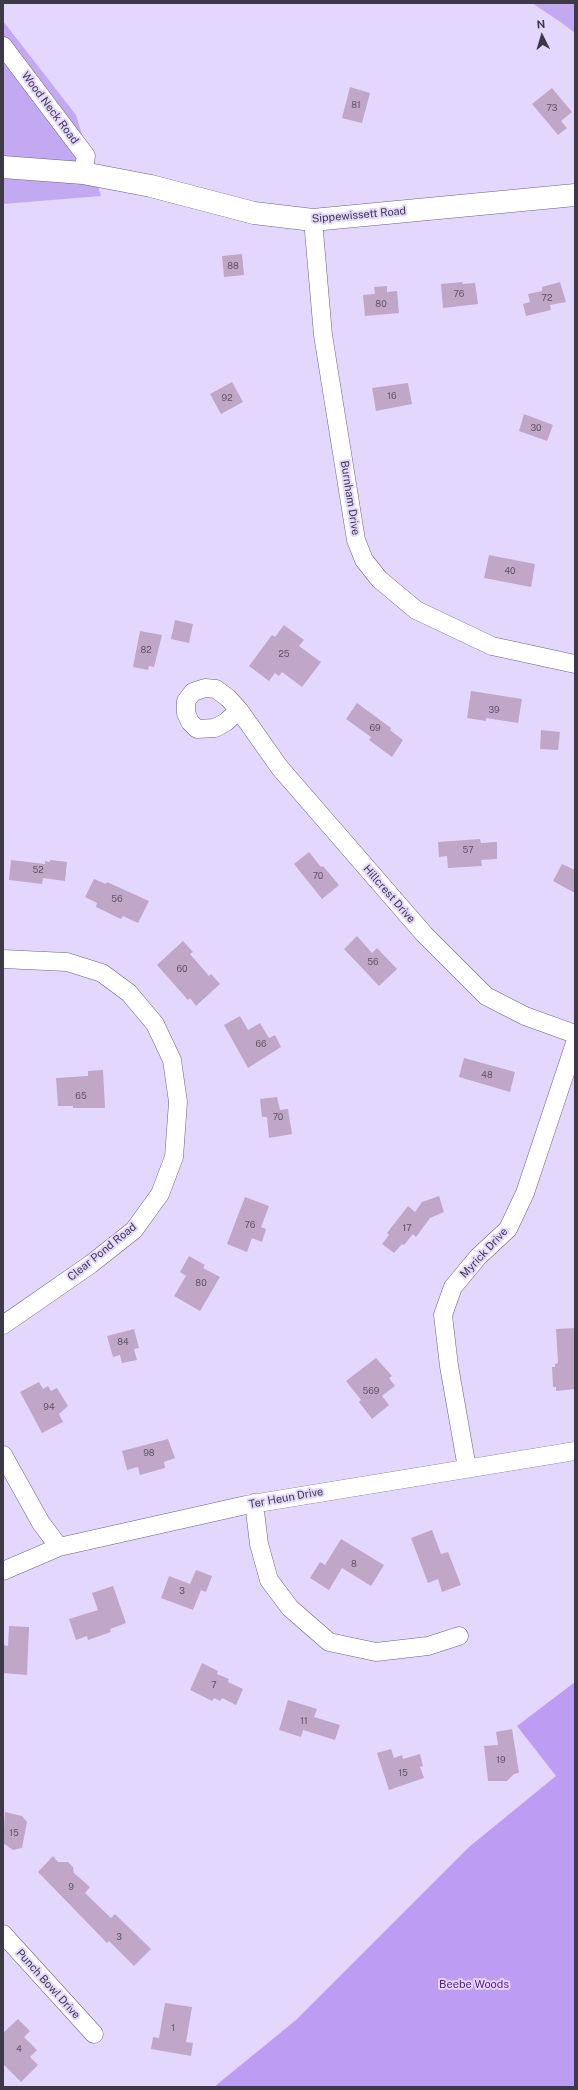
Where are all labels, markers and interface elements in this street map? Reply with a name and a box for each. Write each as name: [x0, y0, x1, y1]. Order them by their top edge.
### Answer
north arrow: [522, 16, 562, 56]
text: N: [536, 18, 546, 30]
street label: Wood Neck Road: [19, 69, 81, 147]
house number: 81: [351, 100, 361, 110]
house number: 73: [547, 103, 557, 113]
street label: Sippewissett Road: [311, 204, 407, 226]
house number: 88: [227, 261, 239, 271]
house number: 76: [454, 289, 464, 299]
house number: 72: [542, 293, 552, 303]
house number: 80: [375, 299, 387, 309]
house number: 16: [387, 391, 397, 401]
house number: 92: [222, 393, 232, 403]
house number: 30: [530, 423, 542, 433]
street label: Burnham Drive: [338, 460, 362, 536]
house number: 40: [504, 566, 516, 576]
house number: 82: [140, 645, 152, 655]
house number: 25: [278, 649, 290, 659]
house number: 39: [488, 705, 500, 715]
house number: 69: [369, 723, 381, 733]
house number: 57: [462, 845, 474, 855]
street label: Hillcrest Drive: [360, 862, 418, 926]
house number: 52: [32, 865, 44, 875]
house number: 70: [313, 871, 323, 881]
house number: 56: [111, 894, 123, 904]
house number: 56: [367, 957, 379, 967]
house number: 60: [176, 964, 188, 974]
house number: 66: [255, 1039, 267, 1049]
house number: 48: [481, 1070, 493, 1080]
house number: 65: [75, 1091, 87, 1101]
house number: 70: [273, 1112, 283, 1122]
street label: Clear Pond Road: [65, 1220, 139, 1284]
house number: 76: [245, 1220, 255, 1230]
house number: 17: [402, 1223, 412, 1233]
street label: Myrick Drive: [457, 1225, 511, 1281]
house number: 80: [195, 1278, 207, 1288]
house number: 84: [117, 1337, 129, 1347]
house number: 569: [363, 1386, 379, 1396]
house number: 94: [43, 1402, 55, 1412]
house number: 98: [143, 1448, 155, 1458]
street label: Ter Heun Drive: [248, 1485, 324, 1511]
house number: 8: [351, 1559, 357, 1569]
house number: 3: [179, 1586, 185, 1596]
house number: 7: [211, 1680, 217, 1690]
house number: 11: [300, 1716, 308, 1726]
house number: 19: [496, 1755, 506, 1765]
house number: 15: [398, 1768, 408, 1778]
house number: 15: [9, 1828, 19, 1838]
house number: 9: [68, 1882, 74, 1892]
house number: 3: [116, 1932, 122, 1942]
street label: Punch Bowl Drive: [13, 1946, 83, 2022]
park label: Beebe Woods: [439, 1978, 509, 1992]
house number: 1: [171, 2023, 175, 2033]
house number: 4: [16, 2044, 22, 2054]

